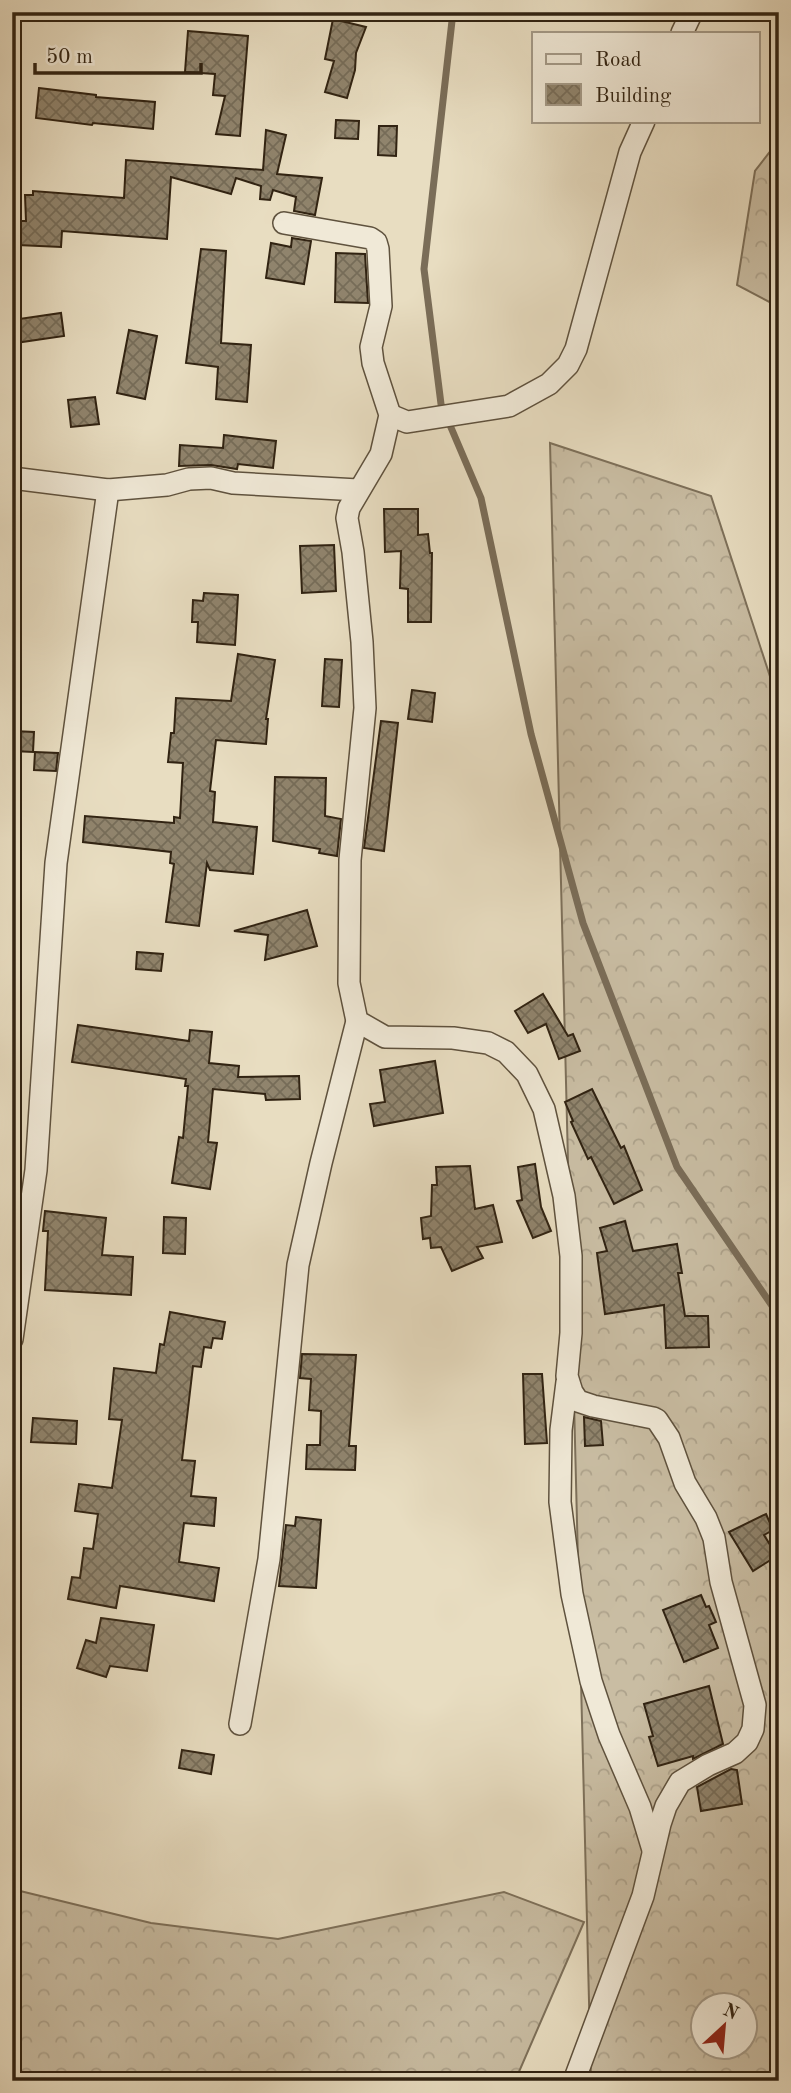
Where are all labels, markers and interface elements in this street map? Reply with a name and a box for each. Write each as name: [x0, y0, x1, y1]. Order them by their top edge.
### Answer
scale bar: [35, 32, 201, 76]
legend: [532, 32, 760, 122]
text: 50 m: [46, 47, 93, 68]
text: Road: [595, 50, 642, 71]
text: Building: [595, 86, 672, 107]
north arrow: [690, 1992, 760, 2062]
text: N: [720, 2001, 741, 2025]

